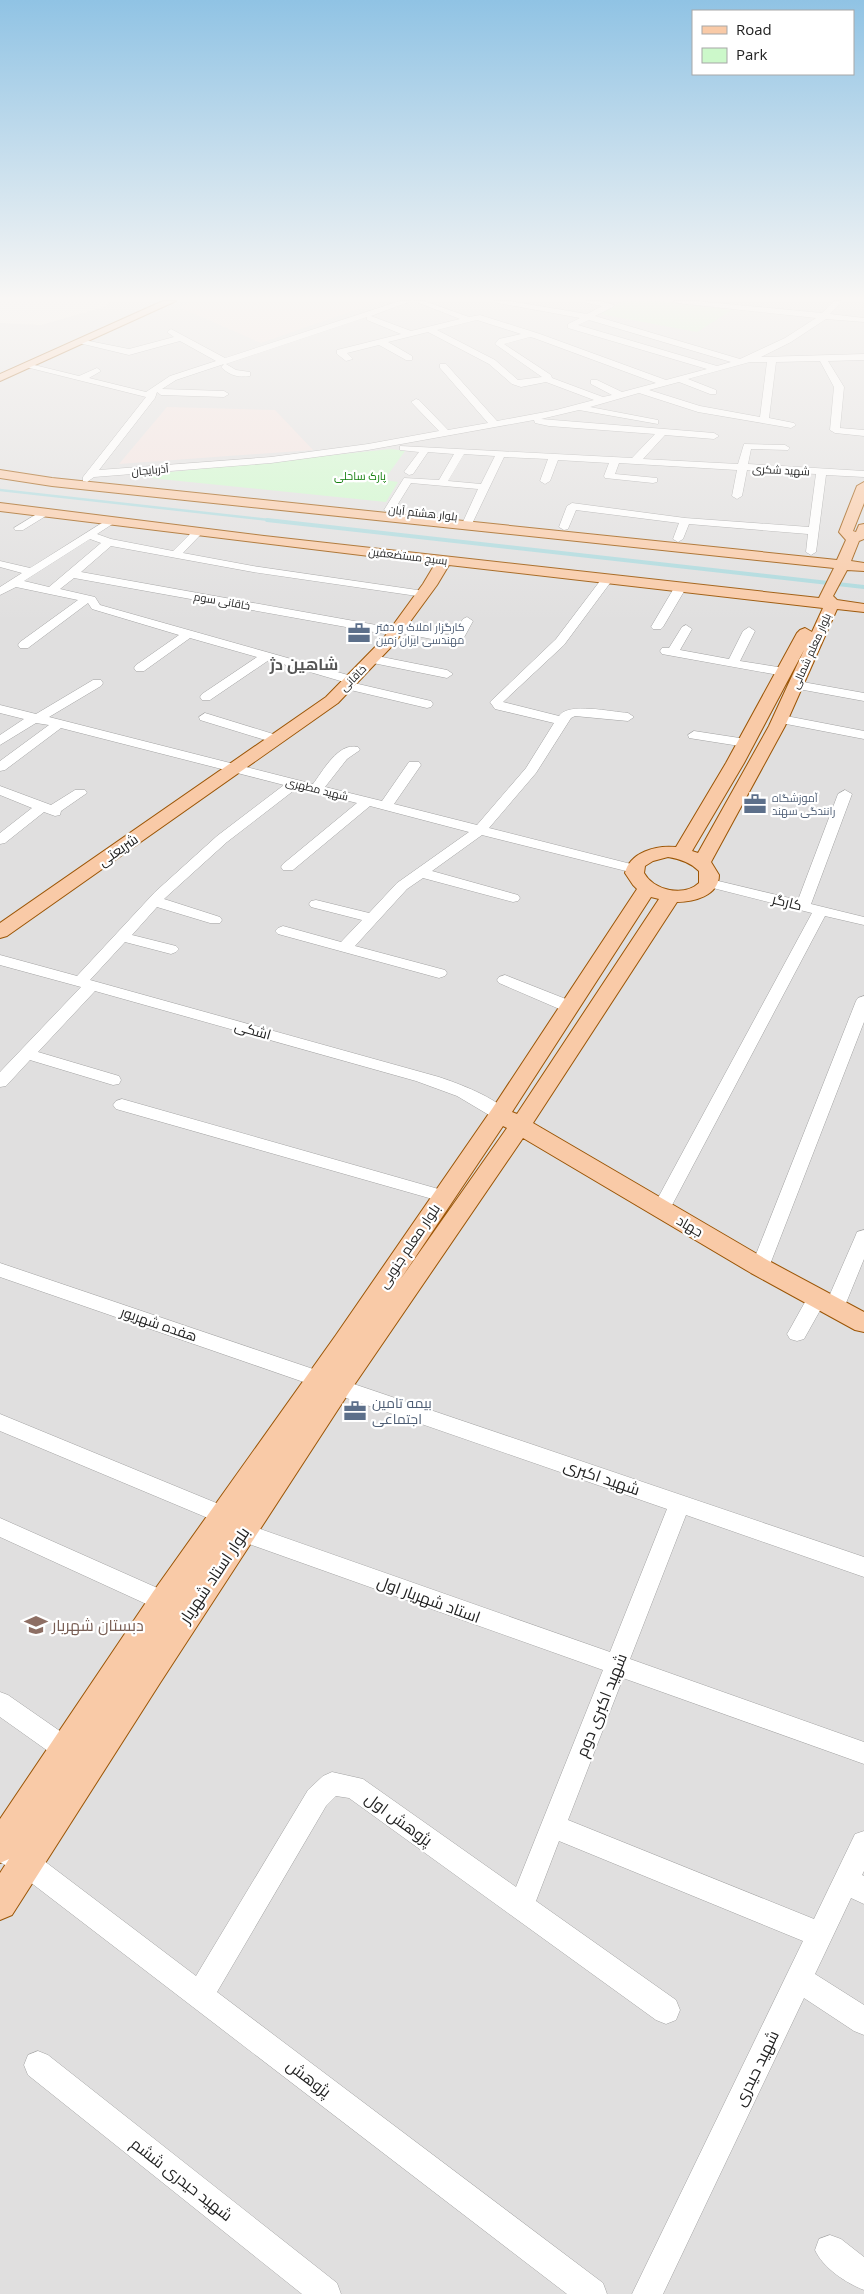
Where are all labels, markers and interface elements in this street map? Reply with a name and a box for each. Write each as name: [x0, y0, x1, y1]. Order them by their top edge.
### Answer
legend: [692, 10, 854, 75]
text: Road: [736, 19, 772, 39]
text: Park: [736, 44, 767, 64]
street label: آذربایجان: [131, 460, 169, 479]
street label: شهید شکری: [752, 460, 810, 479]
park label: پارک ساحلی: [334, 468, 386, 483]
street label: بلوار هشتم آبان: [388, 501, 458, 525]
street label: بسیج مستضعفین: [368, 543, 448, 569]
street label: خاقانی سوم: [192, 588, 252, 614]
street label: بلوار معلم شمالی: [787, 610, 835, 691]
place label: کارگزار املاک و دفتر مهندسی ایران زمین: [375, 619, 465, 647]
office icon: کارگزار املاک و دفتر مهندسی ایران زمین: [346, 620, 372, 646]
district label: شاهین دژ: [269, 653, 338, 675]
street label: خاقانی: [336, 661, 369, 694]
street label: شهید مطهری: [284, 773, 350, 804]
place label: آموزشگاه رانندگی سهند: [772, 790, 835, 818]
office icon: آموزشگاه رانندگی سهند: [742, 791, 768, 817]
street label: شریعتی: [94, 829, 141, 870]
street label: کارگر: [769, 888, 804, 914]
street label: اشکی: [233, 1015, 274, 1044]
street label: بلوار معلم جنوبی: [373, 1200, 445, 1292]
street label: جهاد: [673, 1210, 707, 1241]
street label: هفده شهریور: [117, 1301, 200, 1346]
place label: بیمه تامین اجتماعی: [372, 1393, 432, 1428]
office icon: بیمه تامین اجتماعی: [342, 1398, 368, 1424]
street label: شهید اکبری: [561, 1454, 643, 1500]
street label: بلوار استاد شهریار: [173, 1523, 254, 1628]
street label: استاد شهریار اول: [374, 1570, 484, 1628]
school or university icon: دبستان شهریار: [23, 1612, 49, 1638]
place label: دبستان شهریار: [51, 1614, 144, 1636]
street label: شهید اکبری دوم: [570, 1650, 633, 1760]
street label: پژوهش اول: [360, 1787, 438, 1852]
street label: شهید حیدری: [728, 2026, 784, 2110]
street label: پژوهش: [282, 2054, 336, 2103]
street label: شهید حیدری ششم: [126, 2132, 237, 2227]

